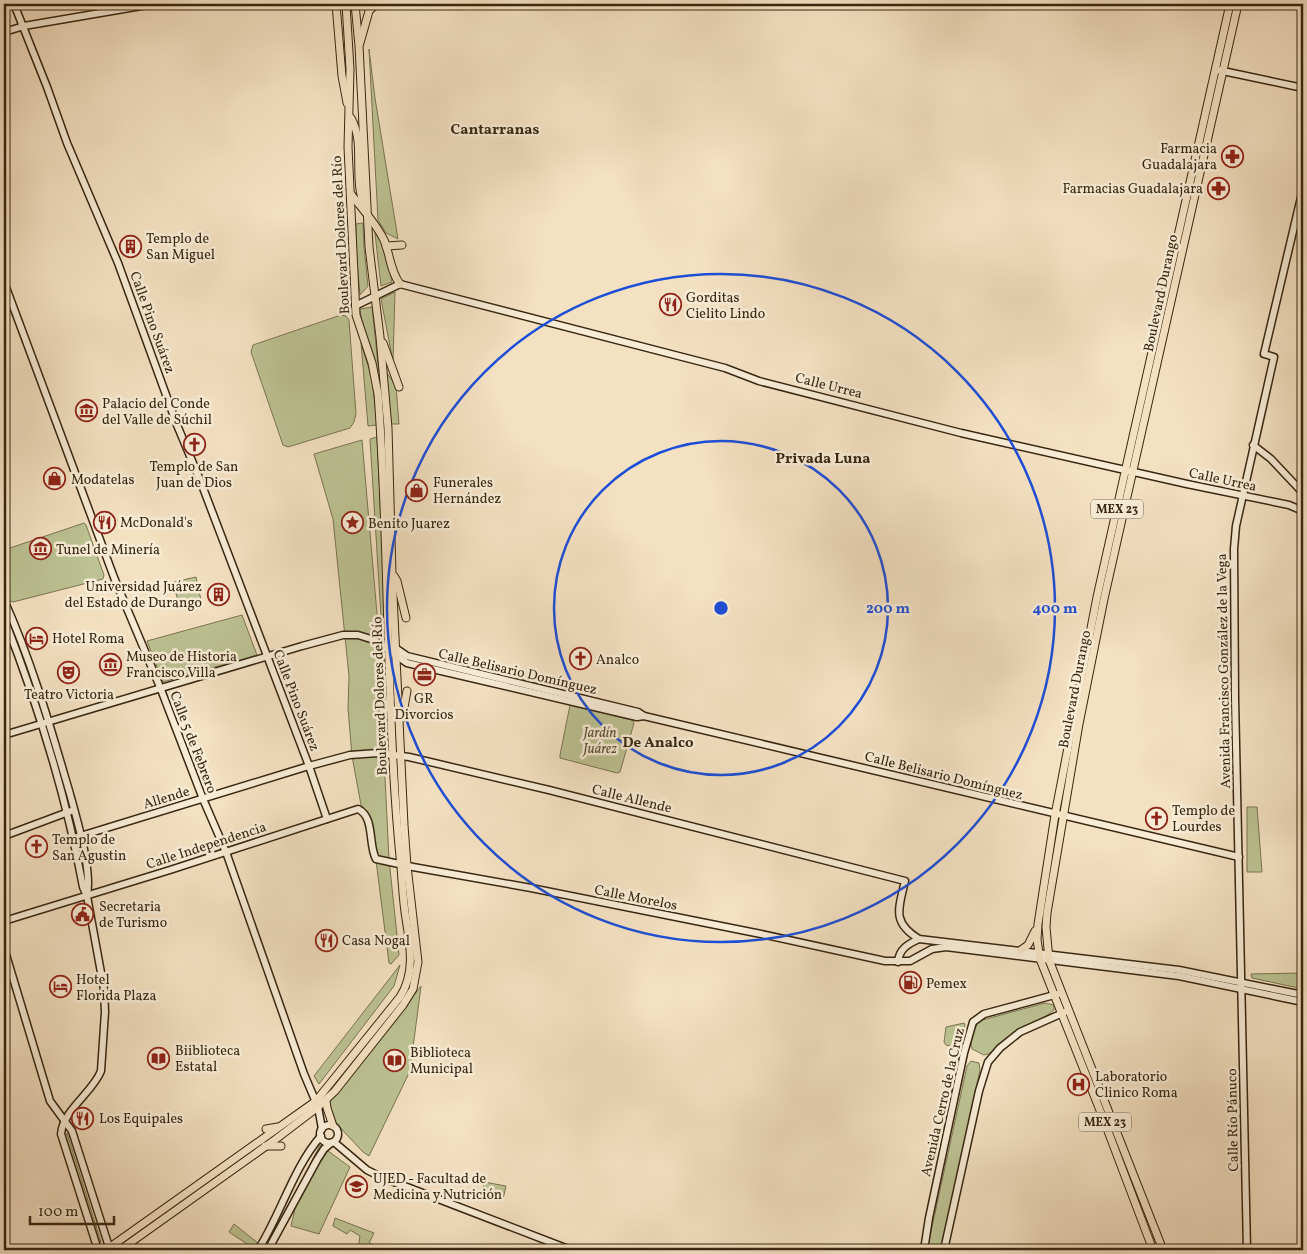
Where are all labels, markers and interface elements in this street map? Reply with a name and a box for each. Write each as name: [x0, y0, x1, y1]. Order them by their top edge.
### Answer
district label: Cantarranas: [451, 120, 540, 141]
place label: Farmacia Guadalajara: [1142, 140, 1217, 175]
pharmacy icon: Farmacia Guadalajara: [1221, 144, 1245, 168]
street label: Boulevard Dolores del Río: [328, 155, 355, 315]
pharmacy icon: Farmacias Guadalajara: [1207, 176, 1231, 200]
place label: Farmacias Guadalajara: [1063, 180, 1203, 199]
place label: Templo de San Miguel: [146, 230, 215, 265]
street label: Boulevard Durango: [1140, 233, 1183, 354]
building icon: Templo de San Miguel: [118, 234, 142, 258]
street label: Calle Pino Suárez: [124, 269, 179, 376]
place label: Gorditas Cielito Lindo: [686, 289, 765, 324]
restaurant icon: Gorditas Cielito Lindo: [658, 293, 682, 317]
street label: Calle Urrea: [793, 369, 864, 404]
place label: Palacio del Conde del Valle de Súchil: [102, 395, 212, 430]
museum icon: Palacio del Conde del Valle de Súchil: [74, 399, 98, 423]
church icon: Templo de San Juan de Dios: [182, 432, 206, 456]
district label: Privada Luna: [776, 449, 870, 470]
place label: Templo de San Juan de Dios: [150, 458, 238, 493]
street label: Calle Urrea: [1187, 464, 1258, 497]
shop icon: Modatelas: [43, 467, 67, 491]
place label: Modatelas: [71, 471, 134, 490]
place label: Funerales Hernández: [433, 474, 501, 509]
shop icon: Funerales Hernández: [405, 478, 429, 502]
road number: MEX 23: [1091, 499, 1143, 518]
restaurant icon: McDonald's: [92, 510, 116, 534]
place icon: Benito Juarez: [340, 511, 364, 535]
place label: McDonald's: [120, 514, 193, 533]
place label: Benito Juarez: [368, 515, 450, 534]
museum icon: Tunel de Minería: [28, 537, 52, 561]
place label: Tunel de Minería: [56, 541, 160, 560]
street label: Avenida Francisco González de la Vega: [1213, 553, 1236, 789]
place label: Universidad Juárez del Estado de Durango: [65, 578, 202, 613]
building icon: Universidad Juárez del Estado de Durango: [206, 582, 230, 606]
centre of rings: [712, 599, 730, 617]
text: 200 m: [866, 599, 910, 620]
text: 400 m: [1033, 599, 1078, 620]
street label: Boulevard Dolores del Río: [368, 616, 393, 776]
hotel icon: Hotel Roma: [24, 626, 48, 650]
street label: Boulevard Durango: [1055, 629, 1096, 750]
place label: Hotel Roma: [52, 630, 125, 649]
street label: Calle Belisario Domínguez: [436, 645, 599, 700]
street label: Calle Pino Suárez: [268, 647, 324, 754]
church icon: Analco: [568, 647, 592, 671]
place label: Museo de Historia Francisco Villa: [126, 648, 237, 683]
place label: Analco: [596, 651, 639, 670]
museum icon: Museo de Historia Francisco Villa: [98, 652, 122, 676]
theatre icon: Teatro Victoria: [57, 660, 81, 684]
office icon: GR Divorcios: [412, 663, 436, 687]
place label: Teatro Victoria: [24, 686, 114, 705]
street label: Calle 5 de Febrero: [164, 689, 221, 796]
place label: GR Divorcios: [395, 690, 453, 725]
park label: Jardín Juárez: [581, 724, 617, 759]
district label: De Analco: [622, 733, 694, 754]
street label: Calle Belisario Domínguez: [863, 748, 1025, 805]
street label: Calle Allende: [590, 780, 674, 819]
street label: Allende: [141, 782, 192, 815]
place label: Templo de Lourdes: [1172, 802, 1235, 837]
church icon: Templo de Lourdes: [1144, 806, 1168, 830]
street label: Calle Independencia: [144, 818, 269, 875]
place label: Templo de San Agustin: [52, 831, 126, 866]
church icon: Templo de San Agustin: [24, 835, 48, 859]
street label: Calle Morelos: [593, 881, 679, 916]
place label: Secretaria de Turismo: [99, 898, 167, 933]
public building icon: Secretaria de Turismo: [71, 902, 95, 926]
restaurant icon: Casa Nogal: [314, 928, 338, 952]
place label: Casa Nogal: [342, 932, 410, 951]
place label: Hotel Florida Plaza: [76, 971, 157, 1006]
fuel station icon: Pemex: [898, 971, 922, 995]
hotel icon: Hotel Florida Plaza: [48, 975, 72, 999]
place label: Pemex: [926, 975, 967, 994]
street label: Avenida Cerro de la Cruz: [917, 1026, 970, 1179]
place label: Biiblioteca Estatal: [175, 1042, 240, 1077]
place label: Biblioteca Municipal: [410, 1044, 473, 1079]
library icon: Biiblioteca Estatal: [147, 1046, 171, 1070]
library icon: Biblioteca Municipal: [382, 1048, 406, 1072]
place label: Laboratorio Clinico Roma: [1095, 1068, 1178, 1103]
street label: Calle Río Pánuco: [1223, 1068, 1244, 1172]
hospital icon: Laboratorio Clinico Roma: [1067, 1072, 1091, 1096]
restaurant icon: Los Equipales: [71, 1106, 95, 1130]
place label: Los Equipales: [99, 1110, 183, 1129]
road number: MEX 23: [1079, 1112, 1131, 1132]
place label: UJED - Facultad de Medicina y Nutrición: [373, 1170, 502, 1205]
school or university icon: UJED - Facultad de Medicina y Nutrición: [345, 1174, 369, 1198]
scale bar: [30, 1194, 114, 1226]
text: 100 m: [38, 1202, 78, 1223]

